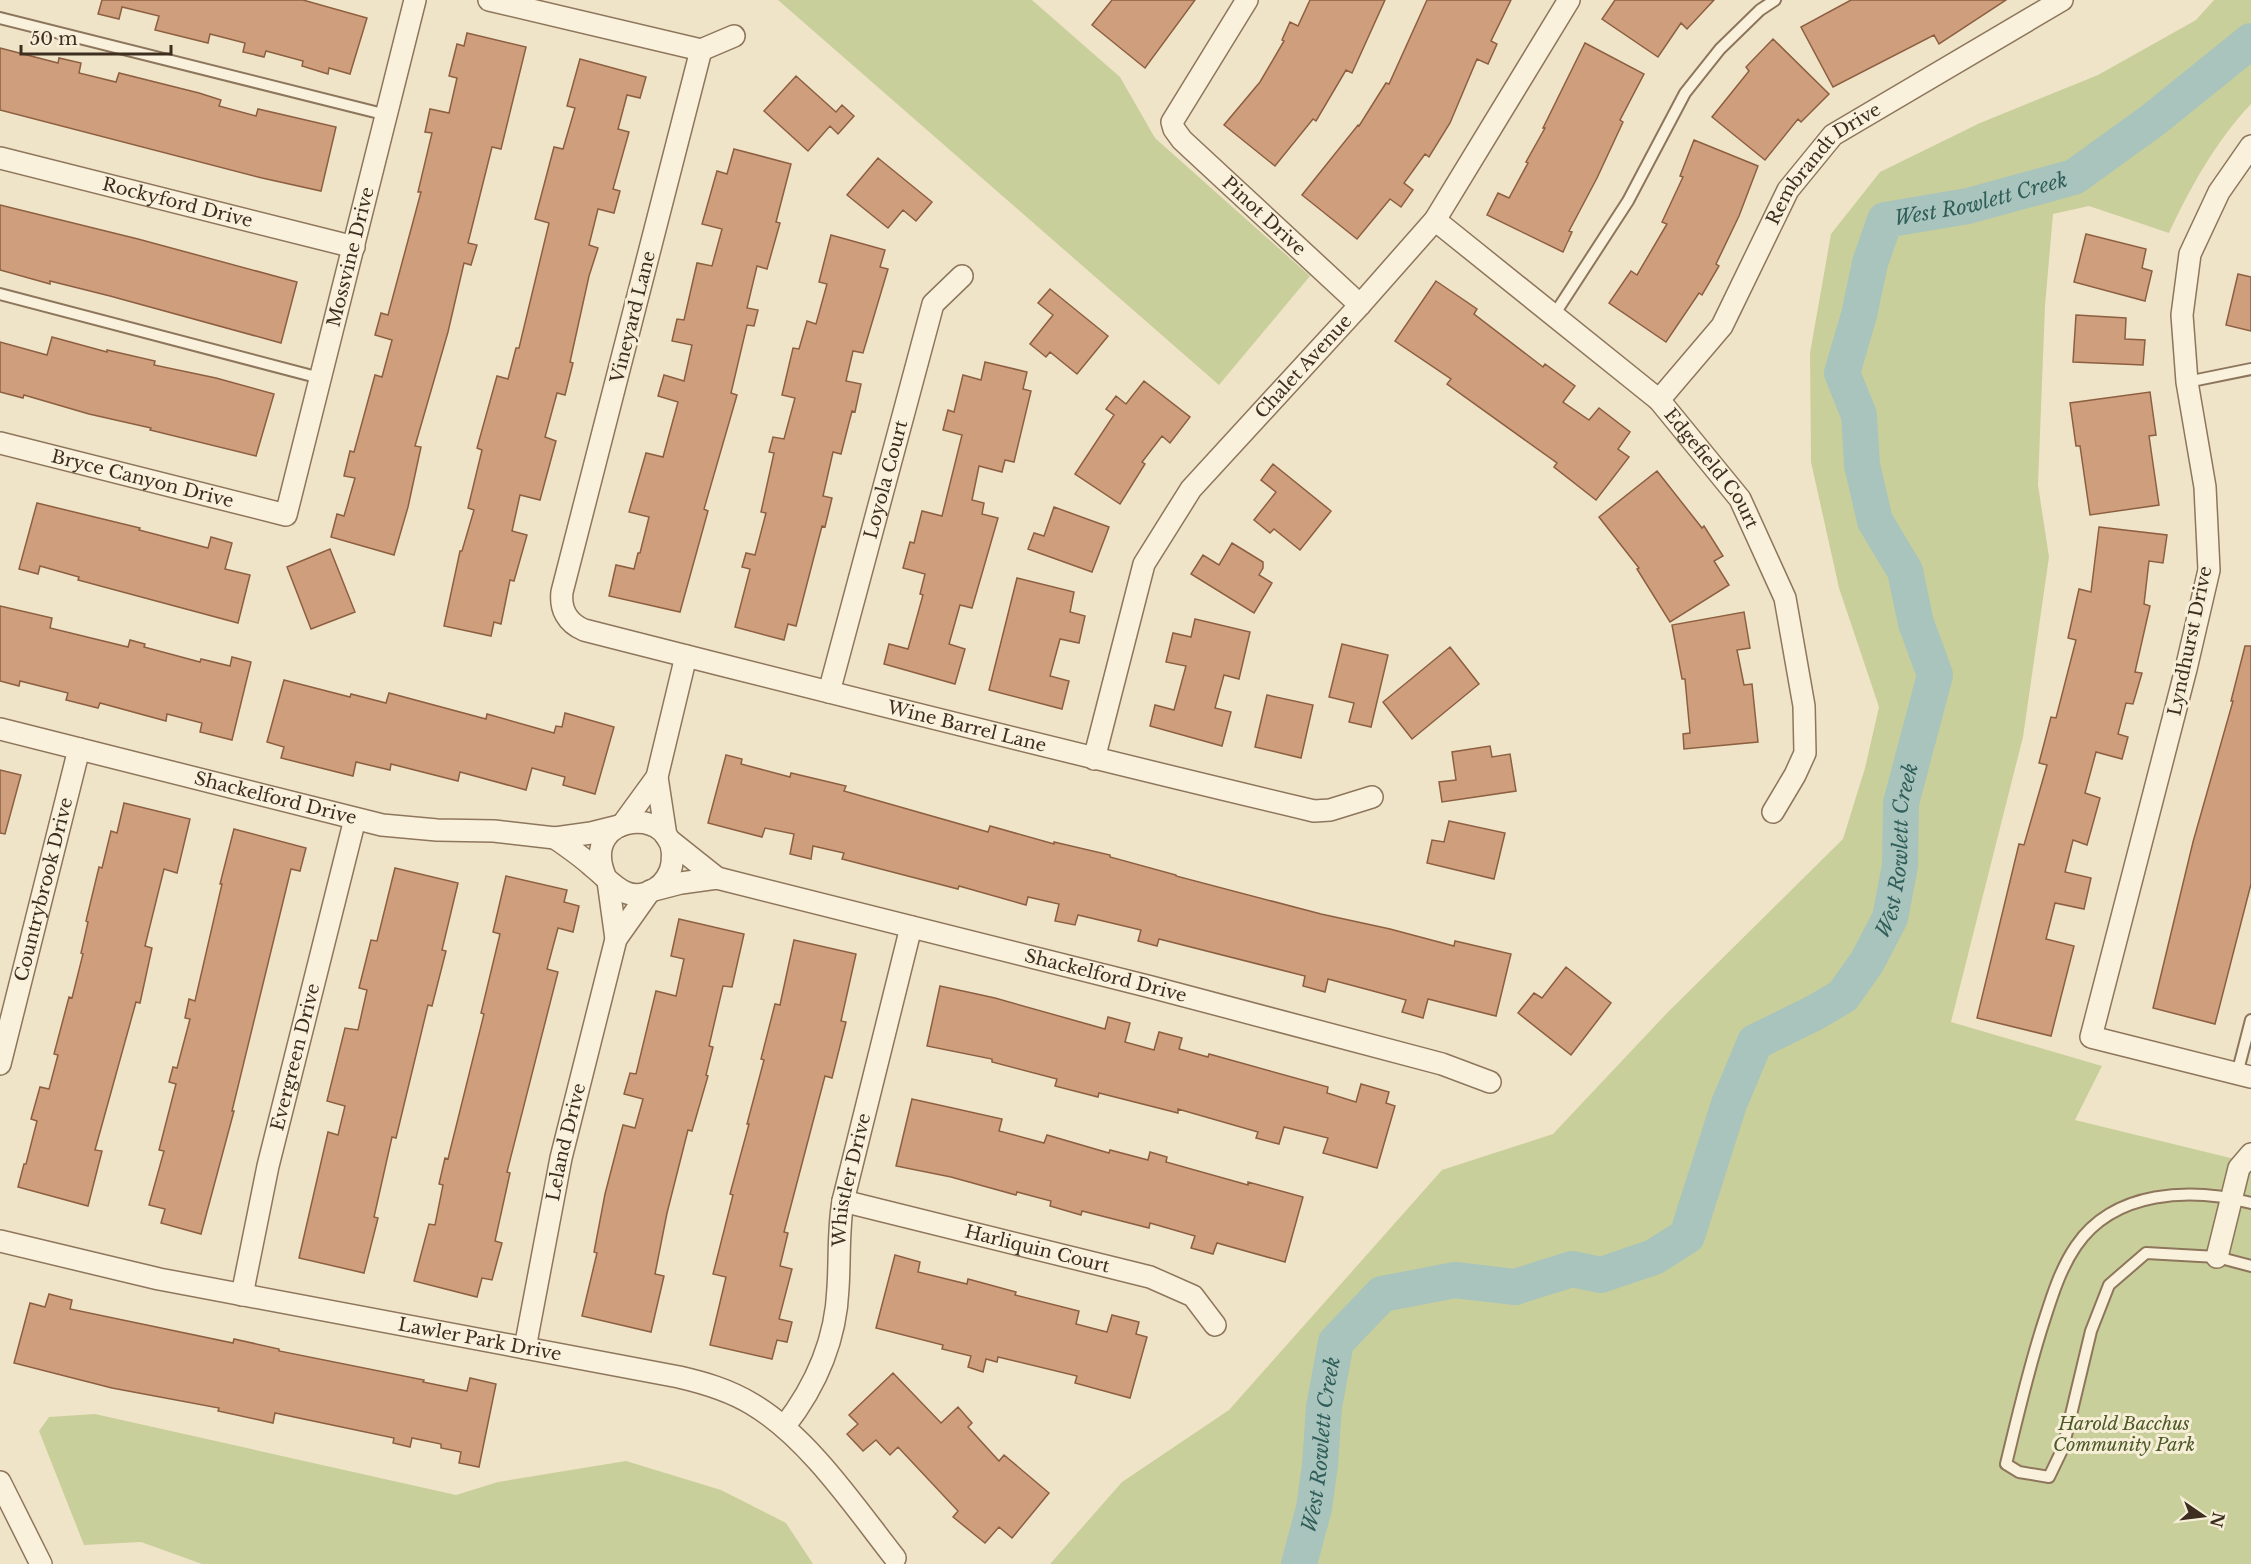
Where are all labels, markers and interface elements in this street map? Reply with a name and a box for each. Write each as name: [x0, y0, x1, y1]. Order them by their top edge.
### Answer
scale bar: [21, 18, 171, 56]
text: 50 m: [30, 28, 78, 50]
street label: Rembrandt Drive: [1762, 98, 1885, 228]
water label: West Rowlett Creek: [1892, 167, 2070, 230]
street label: Pinot Drive: [1218, 172, 1310, 260]
street label: Rockyford Drive: [100, 173, 255, 232]
street label: Mossvine Drive: [323, 185, 379, 329]
street label: Vineyard Lane: [606, 249, 660, 386]
street label: Chalet Avenue: [1250, 310, 1356, 423]
street label: Edgefield Court: [1659, 404, 1763, 532]
street label: Loyola Court: [860, 418, 912, 541]
street label: Bryce Canyon Drive: [49, 445, 236, 512]
street label: Lyndhurst Drive: [2163, 564, 2217, 718]
street label: Wine Barrel Lane: [884, 696, 1049, 757]
water label: West Rowlett Creek: [1870, 760, 1923, 942]
street label: Shackelford Drive: [192, 767, 359, 829]
street label: Countrybrook Drive: [10, 795, 77, 984]
street label: Shackelford Drive: [1022, 945, 1189, 1007]
street label: Evergreen Drive: [266, 981, 324, 1133]
street label: Leland Drive: [542, 1081, 590, 1203]
street label: Whistler Drive: [828, 1111, 875, 1248]
street label: Harliquin Court: [962, 1221, 1112, 1278]
street label: Lawler Park Drive: [396, 1313, 563, 1366]
water label: West Rowlett Creek: [1296, 1355, 1345, 1535]
park label: Harold Bacchus Community Park: [2053, 1413, 2195, 1456]
north arrow: [2173, 1486, 2233, 1546]
text: N: [2206, 1510, 2229, 1529]

